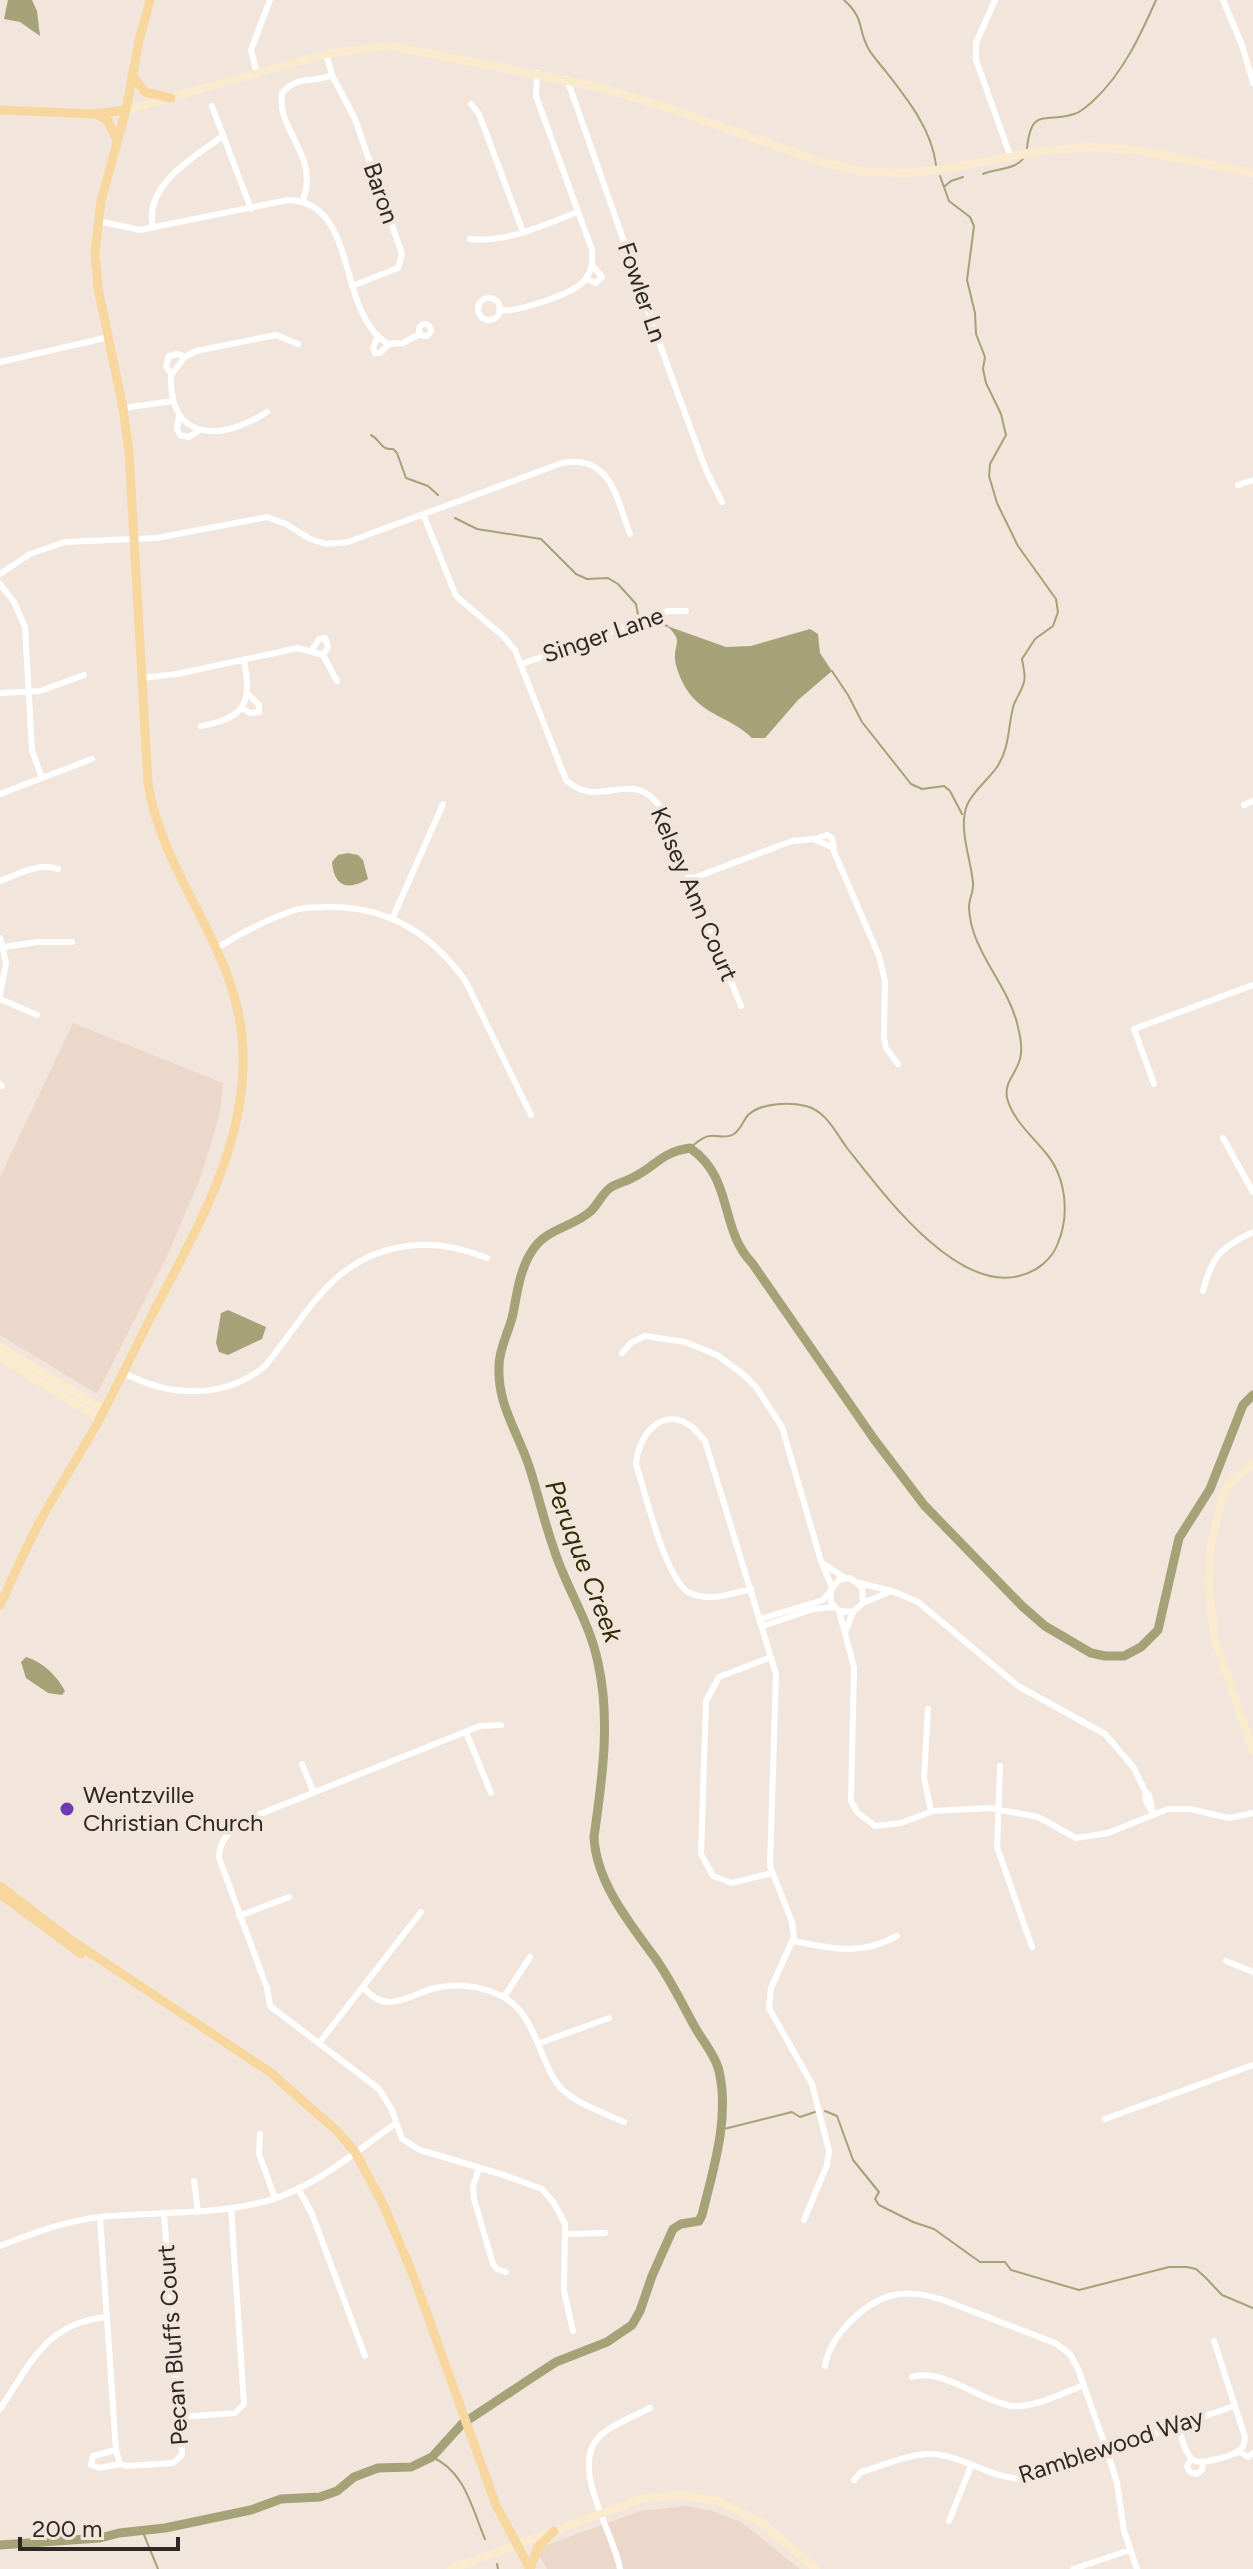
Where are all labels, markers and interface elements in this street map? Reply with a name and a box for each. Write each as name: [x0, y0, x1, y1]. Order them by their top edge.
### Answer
street label: Baron: [358, 159, 405, 227]
street label: Fowler Ln: [612, 238, 673, 346]
street label: Singer Lane: [538, 600, 667, 669]
street label: Kelsey Ann Court: [645, 802, 744, 985]
water label: Peruque Creek: [538, 1475, 630, 1648]
place label: Wentzville Christian Church: [83, 1780, 263, 1837]
marker: Wentzville Christian Church: [58, 1800, 76, 1818]
street label: Pecan Bluffs Court: [151, 2244, 194, 2446]
street label: Ramblewood Way: [1015, 2402, 1207, 2489]
scale bar: [20, 2501, 178, 2551]
text: 200 m: [32, 2514, 103, 2543]

